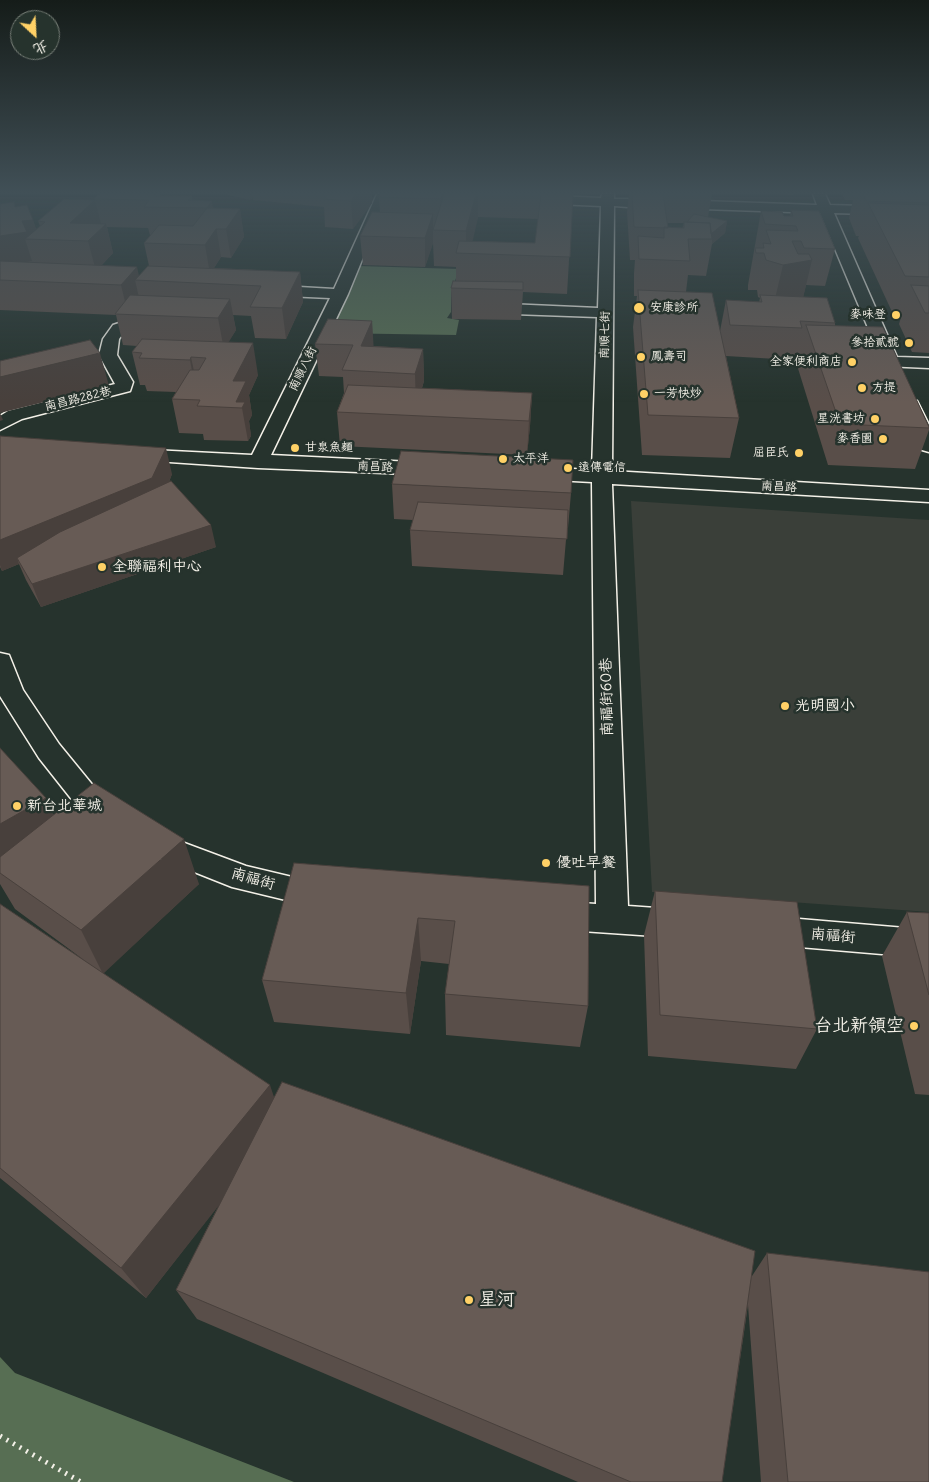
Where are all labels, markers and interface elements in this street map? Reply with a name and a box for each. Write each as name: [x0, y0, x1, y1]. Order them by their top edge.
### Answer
north arrow: [10, 10, 60, 60]
text: 北: [31, 37, 51, 59]
marker: 安康診所: [632, 301, 646, 315]
place label: 安康診所: [650, 301, 698, 315]
place label: 麥味登: [850, 308, 886, 322]
marker: 麥味登: [890, 309, 902, 321]
street label: 南順七街: [597, 311, 613, 359]
place label: 參拾貳號: [851, 336, 899, 350]
marker: 參拾貳號: [903, 337, 915, 349]
street label: 南順八街: [286, 344, 320, 394]
place label: 鳳壽司: [651, 350, 687, 364]
marker: 鳳壽司: [635, 351, 647, 363]
place label: 全家便利商店: [770, 355, 842, 369]
marker: 全家便利商店: [846, 356, 858, 368]
place label: 方提: [872, 381, 896, 395]
marker: 方提: [856, 382, 868, 394]
street label: 南昌路282巷: [43, 384, 113, 414]
place label: 一芳快炒: [654, 387, 702, 401]
marker: 一芳快炒: [638, 388, 650, 400]
place label: 星洸書坊: [817, 412, 865, 426]
marker: 星洸書坊: [869, 413, 881, 425]
place label: 麥香園: [837, 432, 873, 446]
marker: 麥香園: [877, 433, 889, 445]
place label: 甘泉魚麵: [305, 441, 353, 455]
marker: 甘泉魚麵: [289, 442, 301, 454]
place label: 屈臣氏: [753, 446, 789, 460]
marker: 屈臣氏: [793, 447, 805, 459]
place label: 太平洋: [513, 452, 549, 466]
marker: 太平洋: [497, 453, 509, 465]
street label: 南昌路: [357, 459, 393, 475]
place label: 遠傳電信: [578, 461, 626, 475]
marker: 遠傳電信: [562, 462, 574, 474]
street label: 南昌路: [761, 479, 797, 495]
place label: 全聯福利中心: [112, 558, 202, 576]
marker: 全聯福利中心: [96, 561, 108, 573]
street label: 南福街60巷: [597, 658, 617, 736]
place label: 光明國小: [795, 697, 855, 715]
marker: 光明國小: [779, 700, 791, 712]
place label: 新台北華城: [27, 797, 102, 815]
marker: 新台北華城: [11, 800, 23, 812]
place label: 優吐早餐: [556, 854, 616, 872]
marker: 優吐早餐: [540, 857, 552, 869]
street label: 南福街: [229, 864, 277, 894]
street label: 南福街: [810, 925, 856, 947]
place label: 台北新領空: [814, 1015, 904, 1037]
marker: 台北新領空: [908, 1020, 920, 1032]
place label: 星河: [479, 1289, 515, 1311]
marker: 星河: [463, 1294, 475, 1306]

